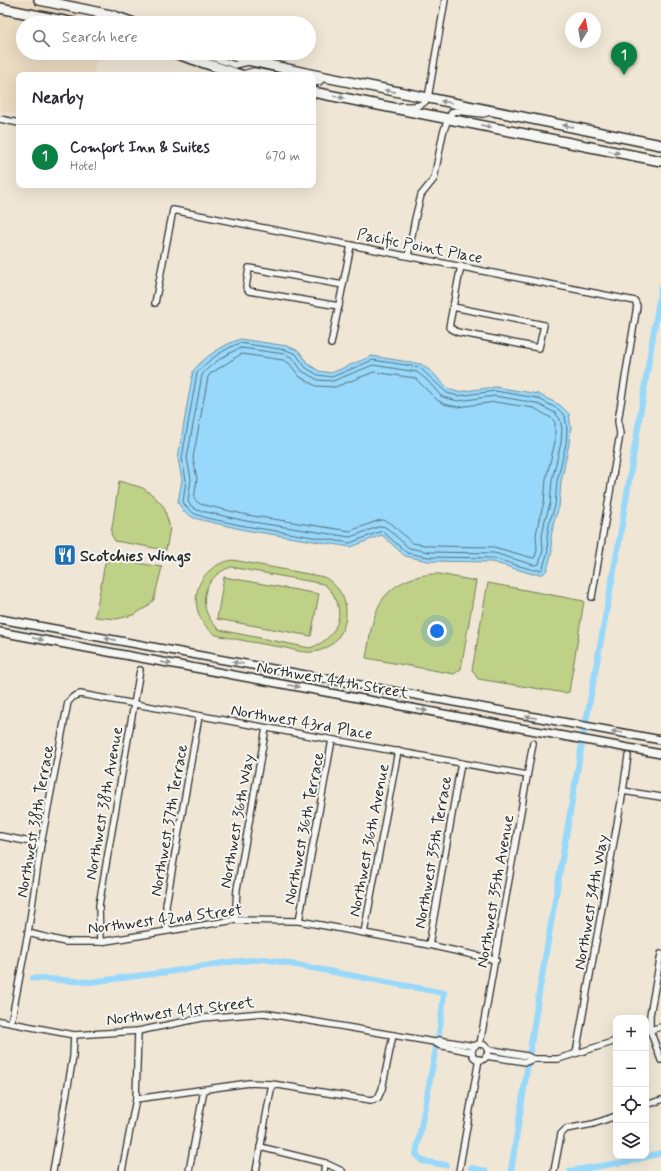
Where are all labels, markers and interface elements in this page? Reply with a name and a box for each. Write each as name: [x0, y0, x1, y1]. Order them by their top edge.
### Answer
north arrow: [565, 12, 601, 48]
search box: [16, 16, 316, 60]
icon: search: [30, 27, 52, 49]
text: Search here: [62, 28, 138, 48]
pin: 1: [611, 42, 637, 75]
text: Nearby: [32, 87, 84, 109]
one-way arrow: [383, 87, 396, 93]
one-way arrow: [333, 94, 345, 100]
one-way arrow: [440, 98, 452, 104]
one-way arrow: [562, 123, 574, 129]
one-way arrow: [480, 124, 493, 130]
text: Comfort Inn & Suites: [70, 138, 210, 158]
text: 1: [42, 148, 48, 165]
text: 670 m: [265, 148, 300, 165]
one-way arrow: [608, 149, 620, 155]
text: Hotel: [70, 158, 96, 175]
street label: Pacific Point Place: [355, 224, 484, 269]
restaurant icon: Scotchies Wings: [52, 542, 78, 568]
place label: Scotchies Wings: [80, 546, 191, 568]
your location: [427, 621, 447, 641]
one-way arrow: [32, 636, 44, 642]
one-way arrow: [104, 636, 116, 642]
street label: Northwest 44th Street: [255, 657, 411, 704]
one-way arrow: [232, 659, 244, 665]
one-way arrow: [160, 660, 172, 666]
one-way arrow: [288, 684, 300, 690]
street label: Northwest 43rd Place: [229, 700, 374, 745]
one-way arrow: [416, 707, 428, 713]
one-way arrow: [525, 714, 537, 720]
street label: Northwest 38th Avenue: [81, 725, 128, 882]
one-way arrow: [611, 729, 623, 735]
street label: Northwest 37th Terrace: [146, 742, 193, 898]
street label: Northwest 38th Terrace: [12, 743, 59, 899]
street label: Northwest 36th Terrace: [279, 750, 330, 906]
street label: Northwest 36th Way: [215, 752, 260, 890]
street label: Northwest 36th Avenue: [344, 762, 395, 919]
street label: Northwest 35th Terrace: [410, 774, 457, 930]
street label: Northwest 35th Avenue: [472, 813, 519, 969]
street label: Northwest 34th Way: [569, 833, 614, 972]
street label: Northwest 42nd Street: [86, 899, 244, 939]
street label: Northwest 41st Street: [105, 992, 256, 1031]
map controls: [613, 1015, 649, 1159]
button: +: [613, 1015, 649, 1051]
button: −: [613, 1051, 649, 1087]
button: locate: [613, 1087, 649, 1123]
button: layers: [613, 1123, 649, 1159]

